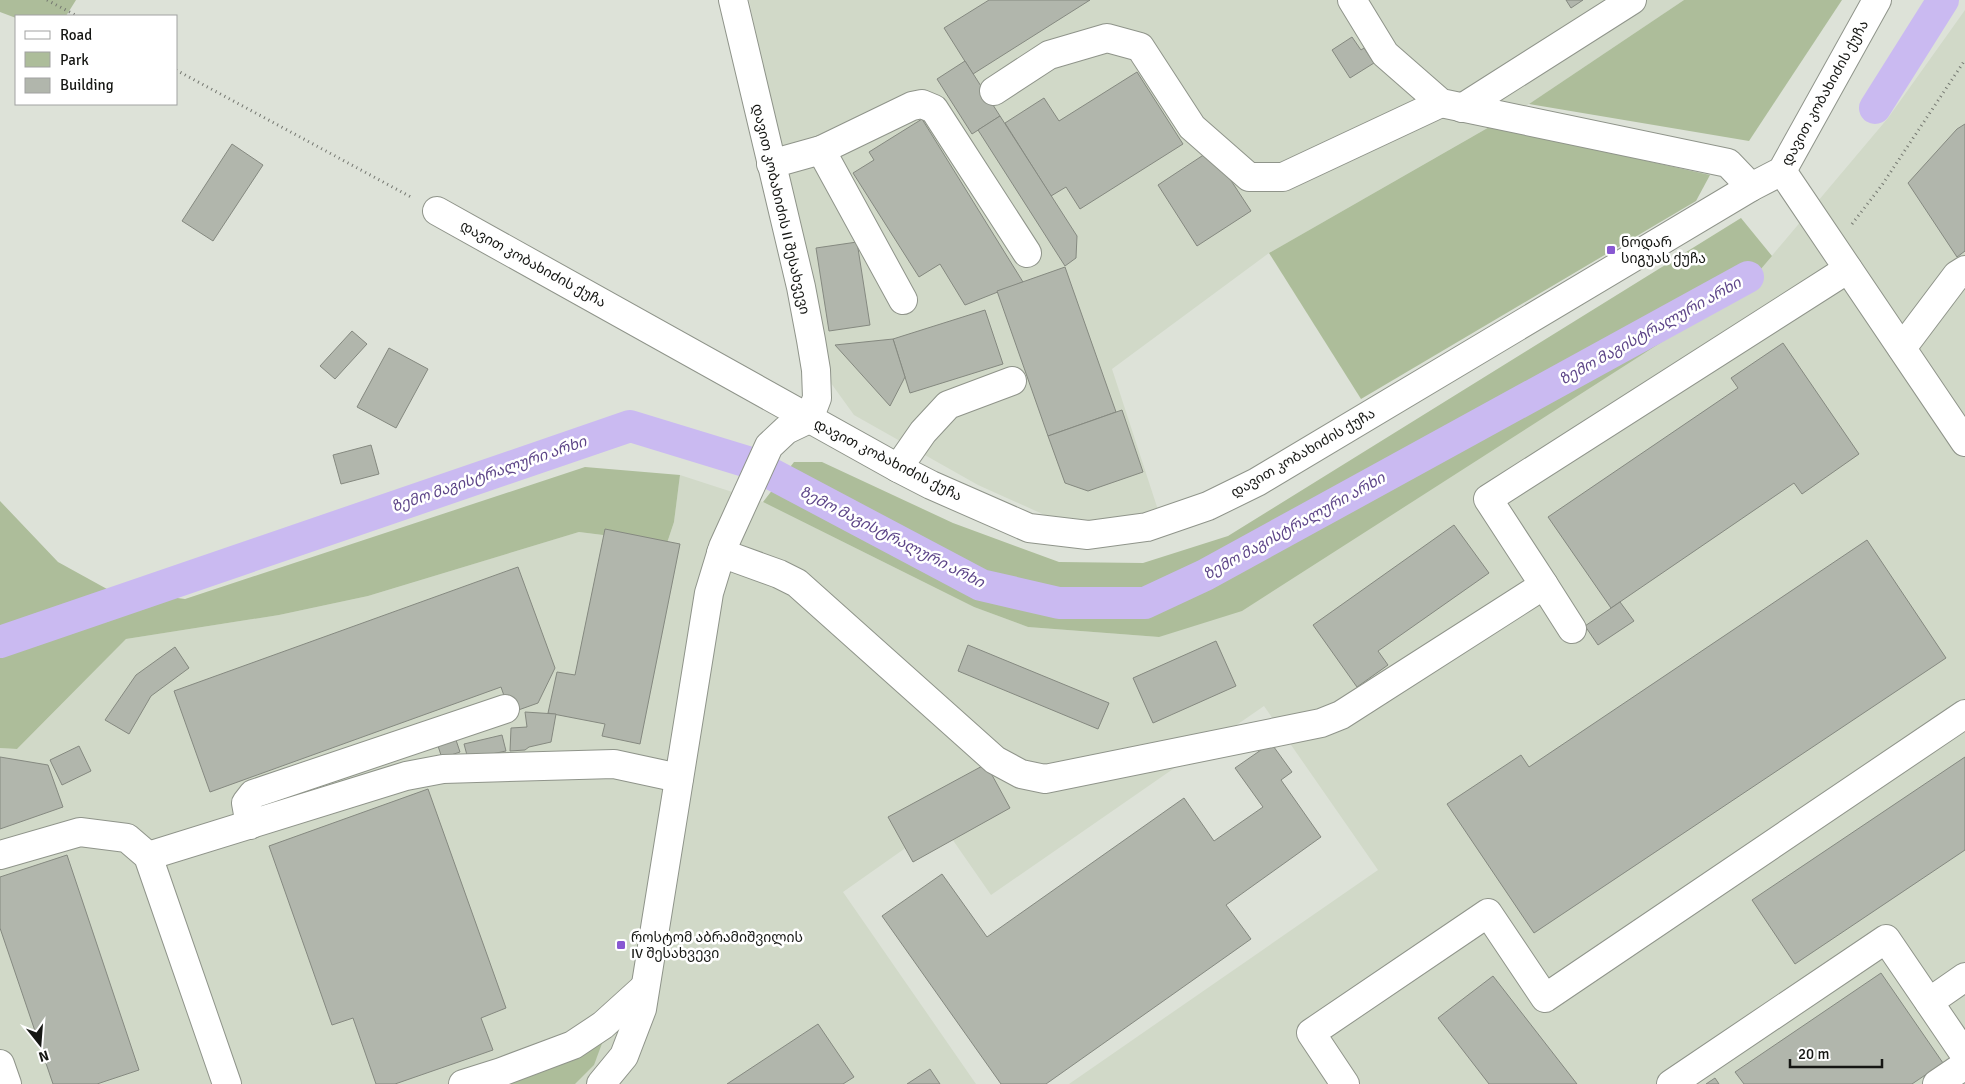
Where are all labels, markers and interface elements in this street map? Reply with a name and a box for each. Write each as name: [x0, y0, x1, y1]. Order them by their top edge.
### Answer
legend: [15, 15, 178, 105]
street label: დავით კობახიძის ქუჩა: [1778, 17, 1872, 169]
text: Road: [60, 26, 92, 44]
text: Park: [60, 51, 89, 69]
text: Building: [60, 76, 114, 94]
street label: დავით კობახიძის II შესახვევი: [748, 102, 814, 316]
street label: დავით კობახიძის ქუჩა: [457, 217, 609, 311]
place label: ნოდარ სიგუას ქუჩა: [1621, 234, 1706, 267]
marker: ნოდარ სიგუას ქუჩა: [1605, 244, 1617, 256]
water label: ზემო მაგისტრალური არხი: [1556, 273, 1745, 388]
street label: დავით კობახიძის ქუჩა: [1228, 405, 1378, 501]
street label: დავით კობახიძის ქუჩა: [811, 415, 965, 505]
water label: ზემო მაგისტრალური არხი: [389, 432, 590, 516]
water label: ზემო მაგისტრალური არხი: [1200, 468, 1389, 583]
water label: ზემო მაგისტრალური არხი: [797, 483, 988, 592]
place label: როსტომ აბრამიშვილის IV შესახვევი: [631, 929, 803, 962]
marker: როსტომ აბრამიშვილის IV შესახვევი: [615, 939, 627, 951]
north arrow: [15, 1019, 65, 1069]
scale bar: [1790, 1036, 1882, 1068]
text: 20 m: [1798, 1045, 1829, 1063]
text: N: [37, 1046, 51, 1066]

